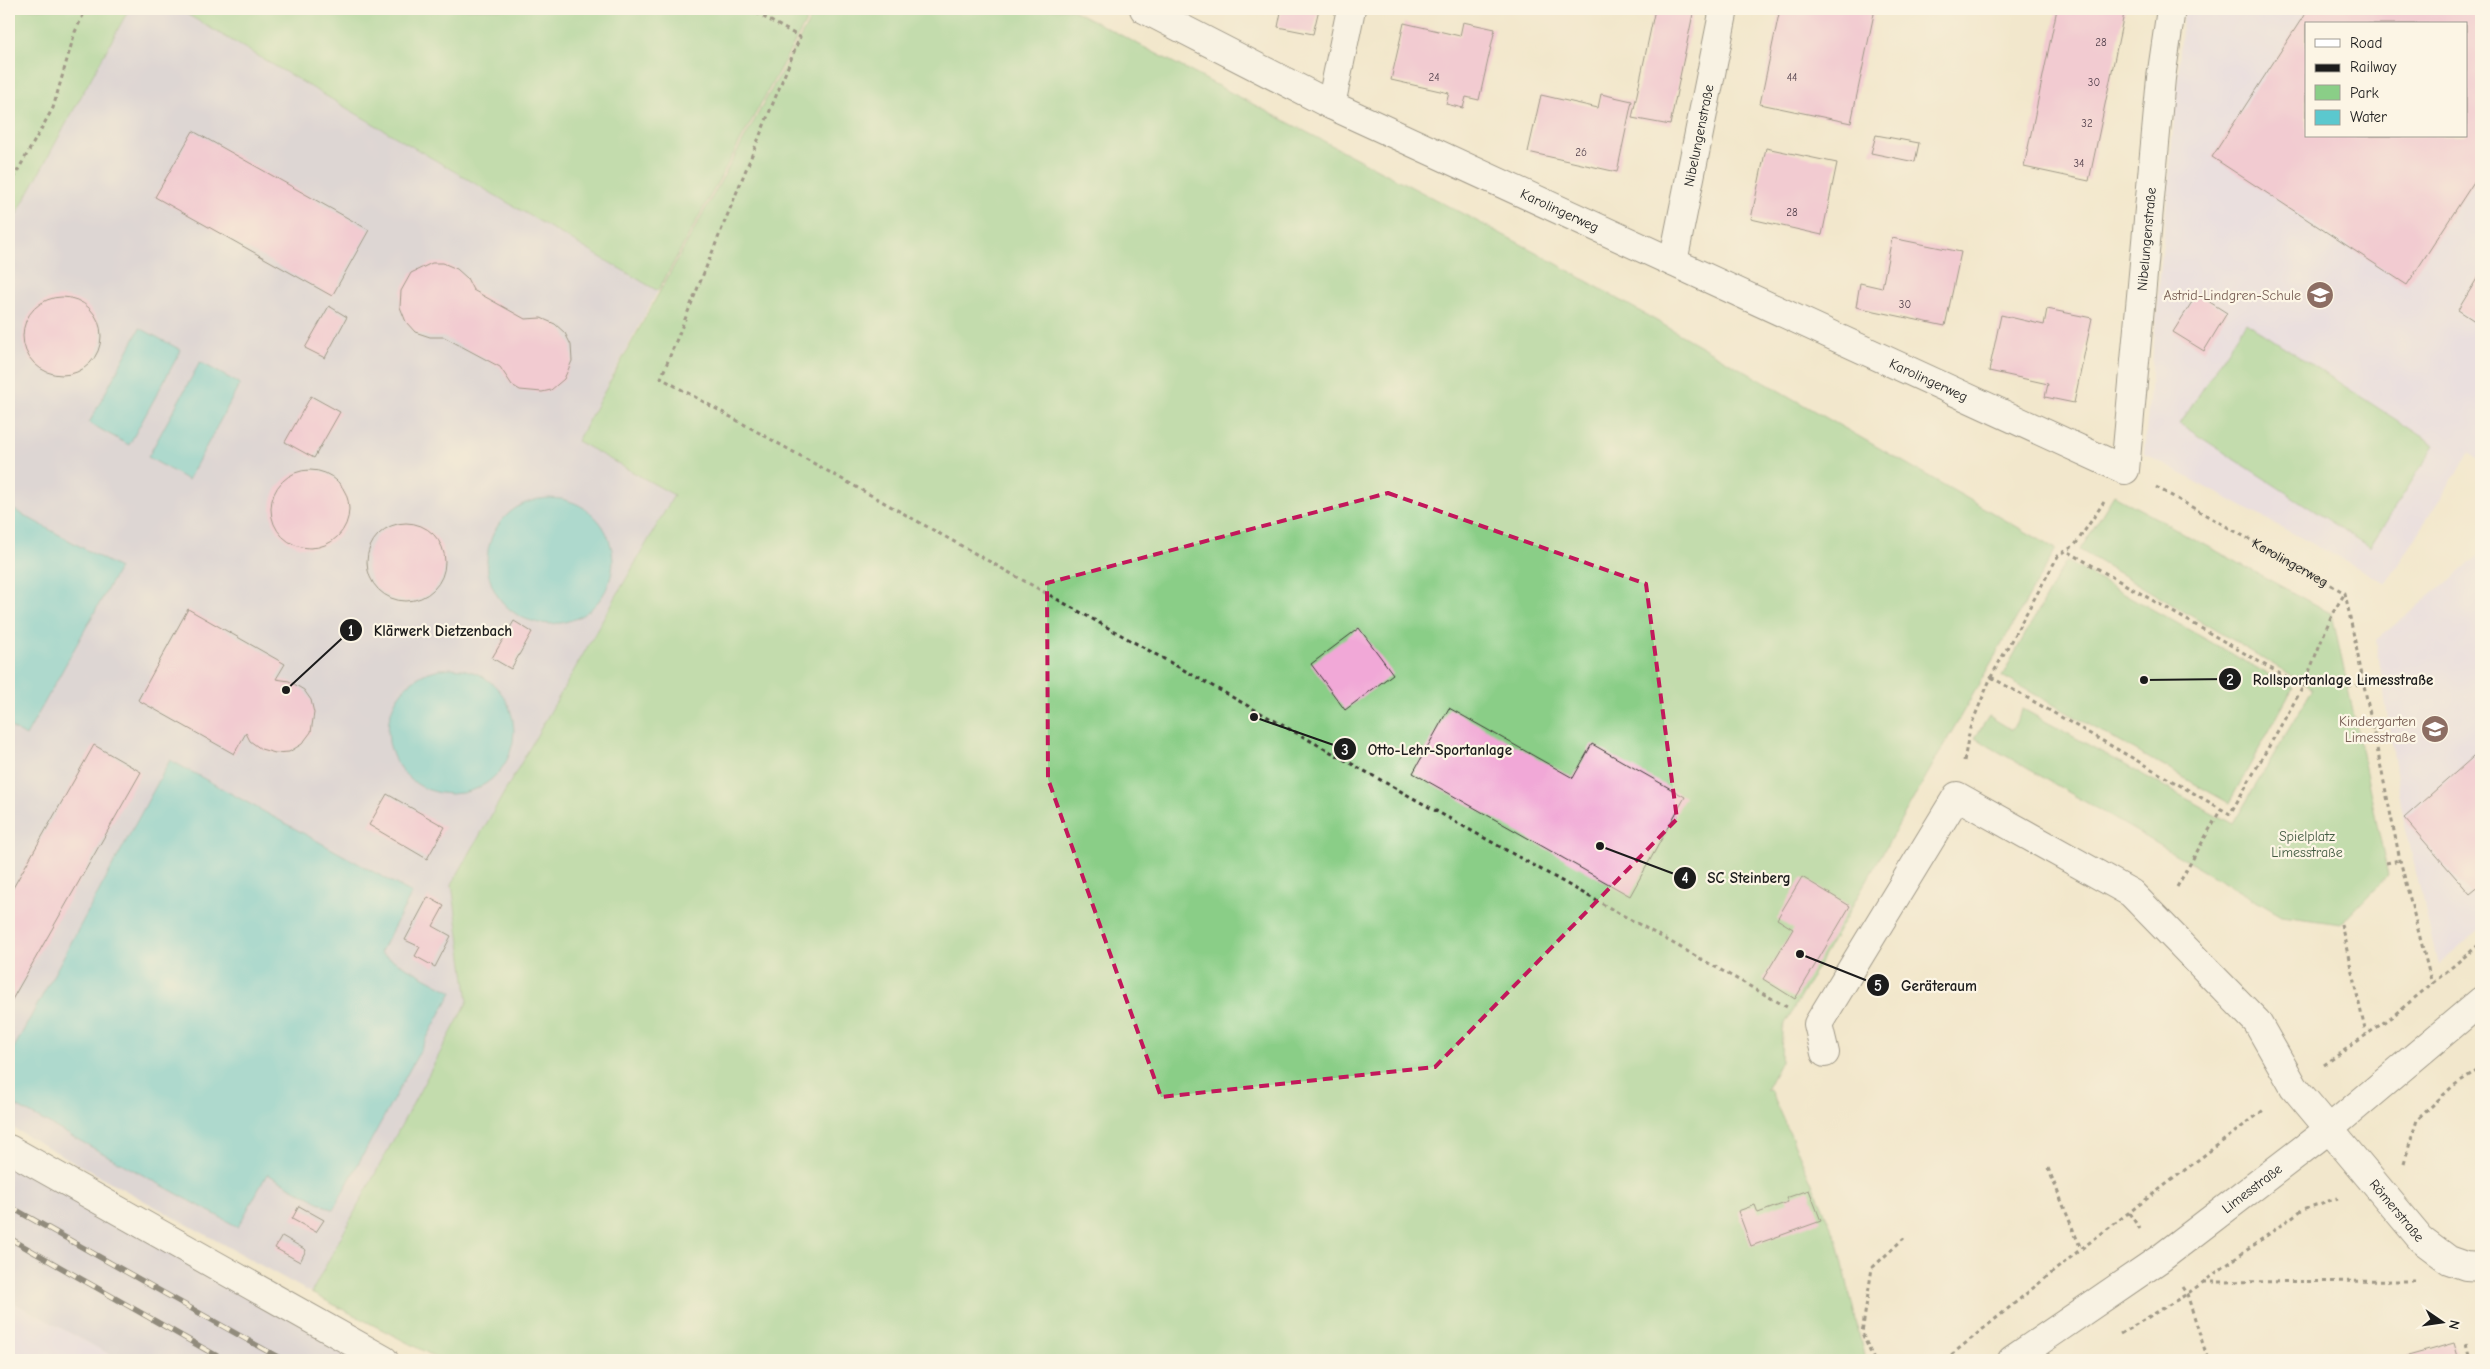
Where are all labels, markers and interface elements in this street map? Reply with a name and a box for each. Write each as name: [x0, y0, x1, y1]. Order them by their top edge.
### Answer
legend: [2305, 22, 2468, 138]
text: Road: [2350, 34, 2382, 52]
house number: 28: [2095, 36, 2107, 49]
text: Railway: [2350, 58, 2397, 76]
house number: 24: [1428, 71, 1440, 84]
house number: 44: [1787, 71, 1797, 84]
house number: 30: [2088, 76, 2100, 89]
street label: Nibelungenstraße: [1680, 83, 1718, 188]
text: Park: [2350, 84, 2379, 102]
text: Water: [2350, 108, 2387, 126]
house number: 32: [2081, 117, 2093, 130]
house number: 26: [1575, 146, 1587, 159]
house number: 34: [2074, 157, 2084, 170]
street label: Karolingerweg: [1518, 185, 1601, 236]
street label: Nibelungenstraße: [2133, 187, 2160, 292]
house number: 28: [1786, 206, 1798, 219]
school or university icon: Astrid-Lindgren-Schule: [2305, 280, 2335, 310]
place label: Astrid-Lindgren-Schule: [2164, 287, 2301, 304]
house number: 30: [1899, 298, 1911, 311]
street label: Karolingerweg: [1887, 355, 1970, 406]
street label: Karolingerweg: [2249, 535, 2331, 591]
callout: Klärwerk Dietzenbach: [339, 615, 522, 645]
text: 1: [348, 622, 354, 640]
text: Klärwerk Dietzenbach: [374, 622, 512, 640]
callout: Rollsportanlage Limesstraße: [2218, 664, 2443, 694]
text: 2: [2226, 671, 2234, 689]
text: Rollsportanlage Limesstraße: [2253, 671, 2433, 689]
place label: Kindergarten Limesstraße: [2339, 713, 2416, 746]
school or university icon: Kindergarten Limesstraße: [2420, 714, 2450, 744]
callout: Otto-Lehr-Sportanlage: [1332, 734, 1522, 764]
text: 3: [1341, 741, 1349, 759]
text: Otto-Lehr-Sportanlage: [1368, 741, 1512, 759]
park label: Spielplatz Limesstraße: [2271, 828, 2343, 861]
callout: SC Steinberg: [1672, 863, 1801, 893]
text: 4: [1681, 869, 1689, 887]
text: SC Steinberg: [1707, 869, 1791, 887]
callout: Geräteraum: [1866, 970, 1987, 1000]
text: 5: [1874, 977, 1882, 995]
text: Geräteraum: [1901, 977, 1977, 995]
street label: Limesstraße: [2219, 1160, 2286, 1217]
street label: Römerstraße: [2366, 1176, 2428, 1246]
north arrow: [2418, 1296, 2468, 1346]
text: N: [2445, 1318, 2463, 1331]

